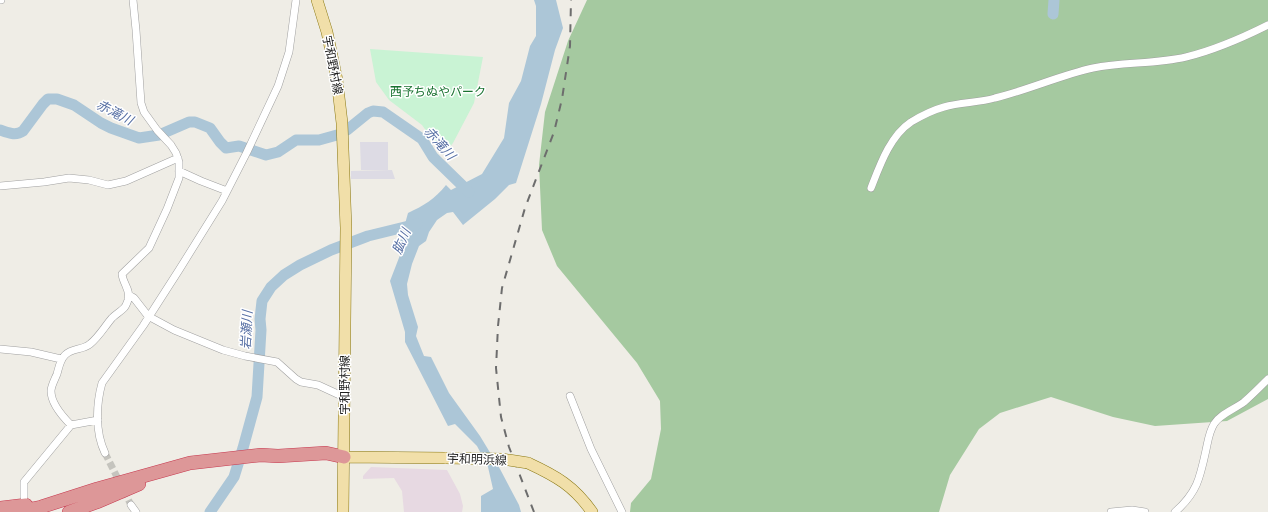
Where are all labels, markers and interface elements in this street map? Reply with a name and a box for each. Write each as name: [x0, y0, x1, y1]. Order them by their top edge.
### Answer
street label: 宇和野村線: [319, 34, 347, 96]
park label: 西予ちぬやパーク: [390, 83, 486, 100]
water label: 赤滝川: [94, 95, 138, 130]
water label: 赤滝川: [420, 122, 461, 165]
water label: 肱川: [387, 224, 415, 257]
water label: 岩瀬川: [236, 308, 256, 350]
street label: 宇和野村線: [336, 355, 353, 415]
street label: 宇和明浜線: [447, 449, 507, 469]

